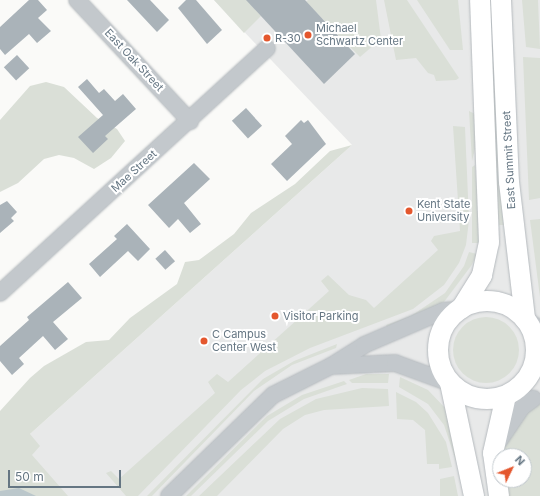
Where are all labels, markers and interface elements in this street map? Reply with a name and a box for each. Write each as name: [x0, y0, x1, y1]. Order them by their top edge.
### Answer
place label: Michael Schwartz Center: [316, 22, 403, 48]
street label: East Oak Street: [102, 26, 166, 94]
marker: Michael Schwartz Center: [303, 30, 313, 40]
place label: R-30: [275, 31, 301, 45]
marker: R-30: [262, 33, 272, 43]
street label: East Summit Street: [500, 110, 518, 210]
street label: Mae Street: [109, 147, 159, 195]
place label: Kent State University: [417, 198, 470, 224]
marker: Kent State University: [404, 206, 414, 216]
place label: Visitor Parking: [283, 309, 359, 323]
marker: Visitor Parking: [270, 311, 280, 321]
place label: C Campus Center West: [212, 328, 276, 354]
marker: C Campus Center West: [199, 336, 209, 346]
north arrow: [492, 448, 532, 488]
text: N: [512, 453, 528, 468]
scale bar: [10, 462, 123, 488]
text: 50 m: [15, 469, 44, 484]

